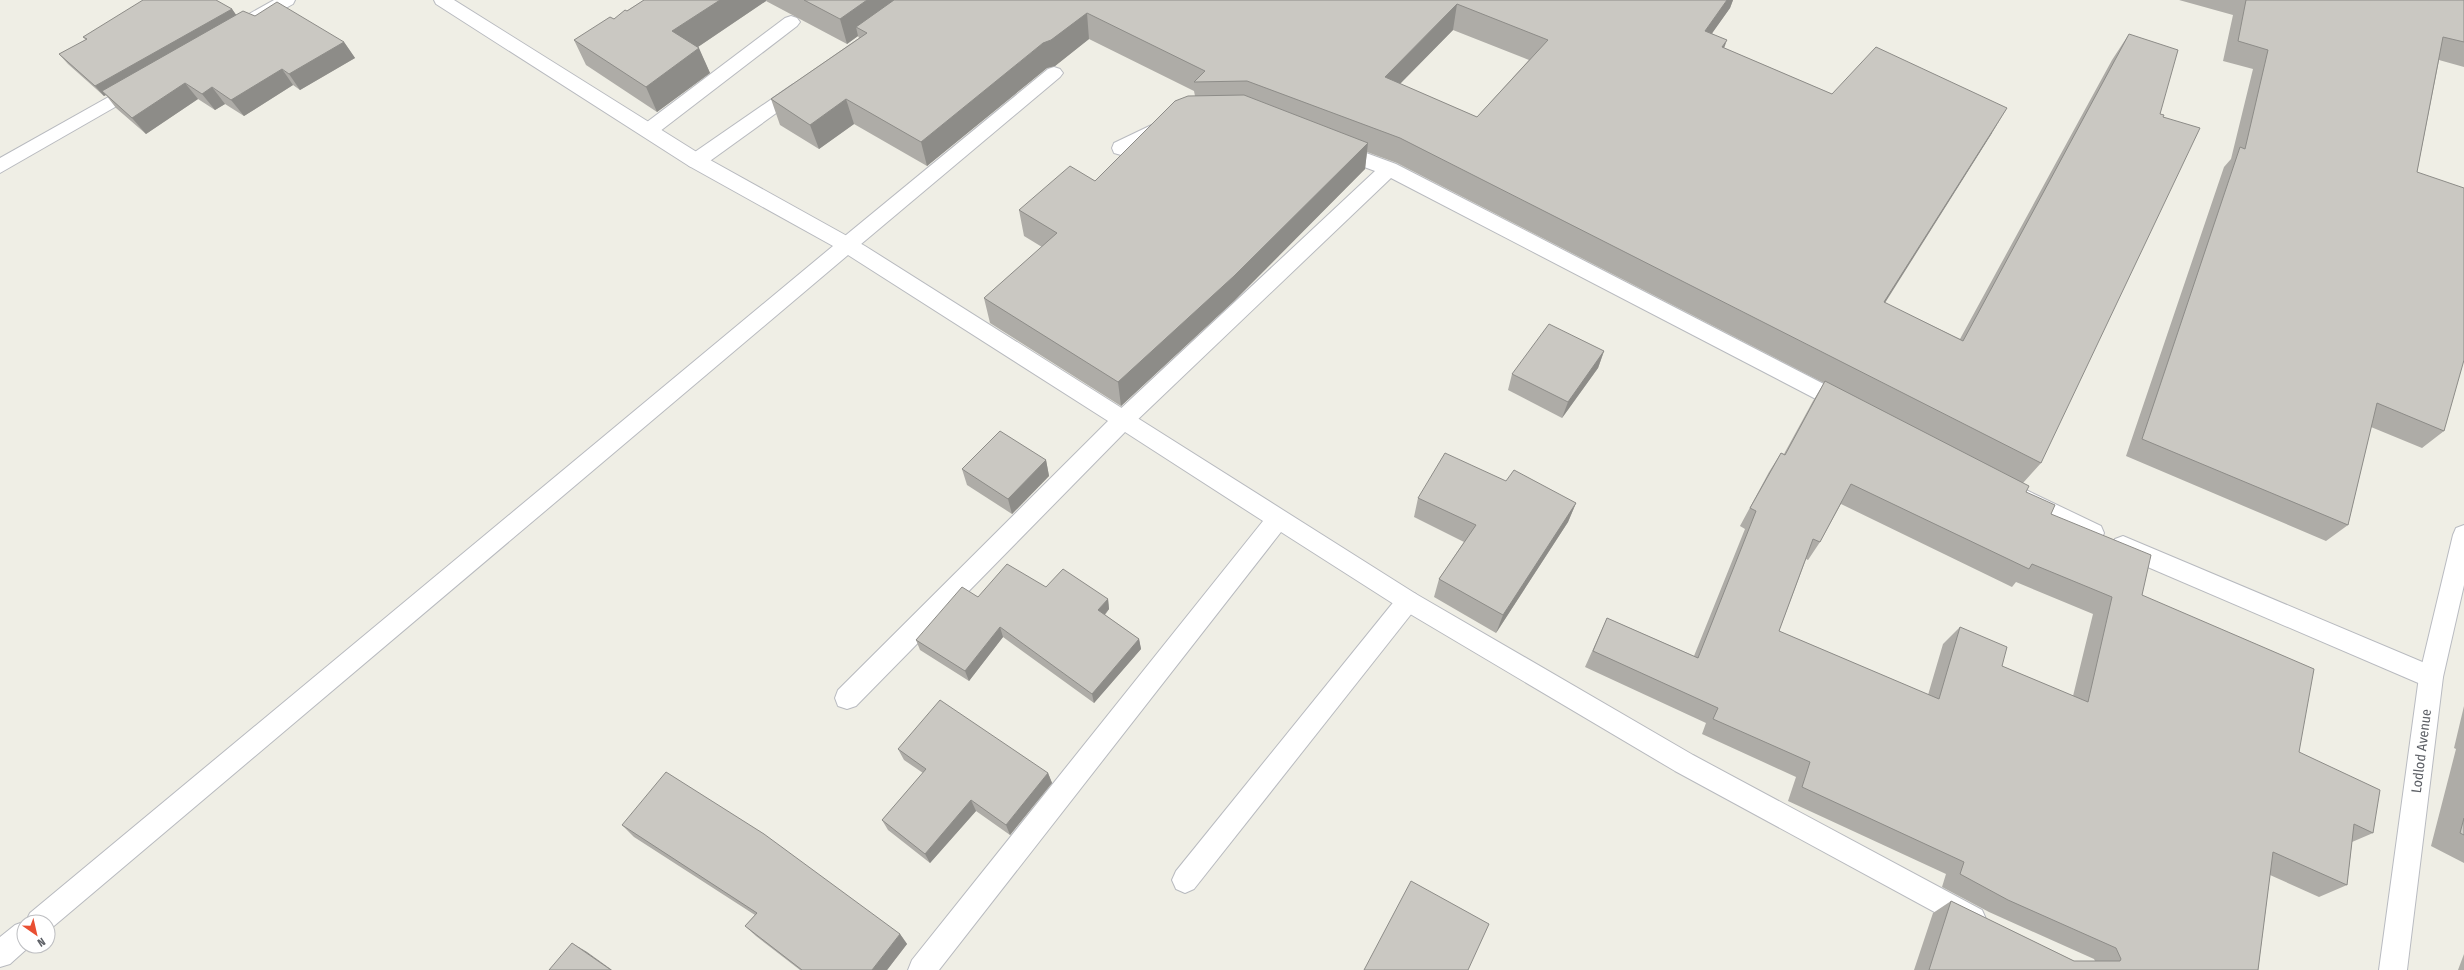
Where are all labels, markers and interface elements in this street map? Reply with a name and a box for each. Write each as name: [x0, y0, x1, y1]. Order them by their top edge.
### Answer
street label: Lodlod Avenue: [2408, 708, 2435, 794]
north arrow: [16, 914, 56, 954]
text: N: [35, 935, 48, 949]

